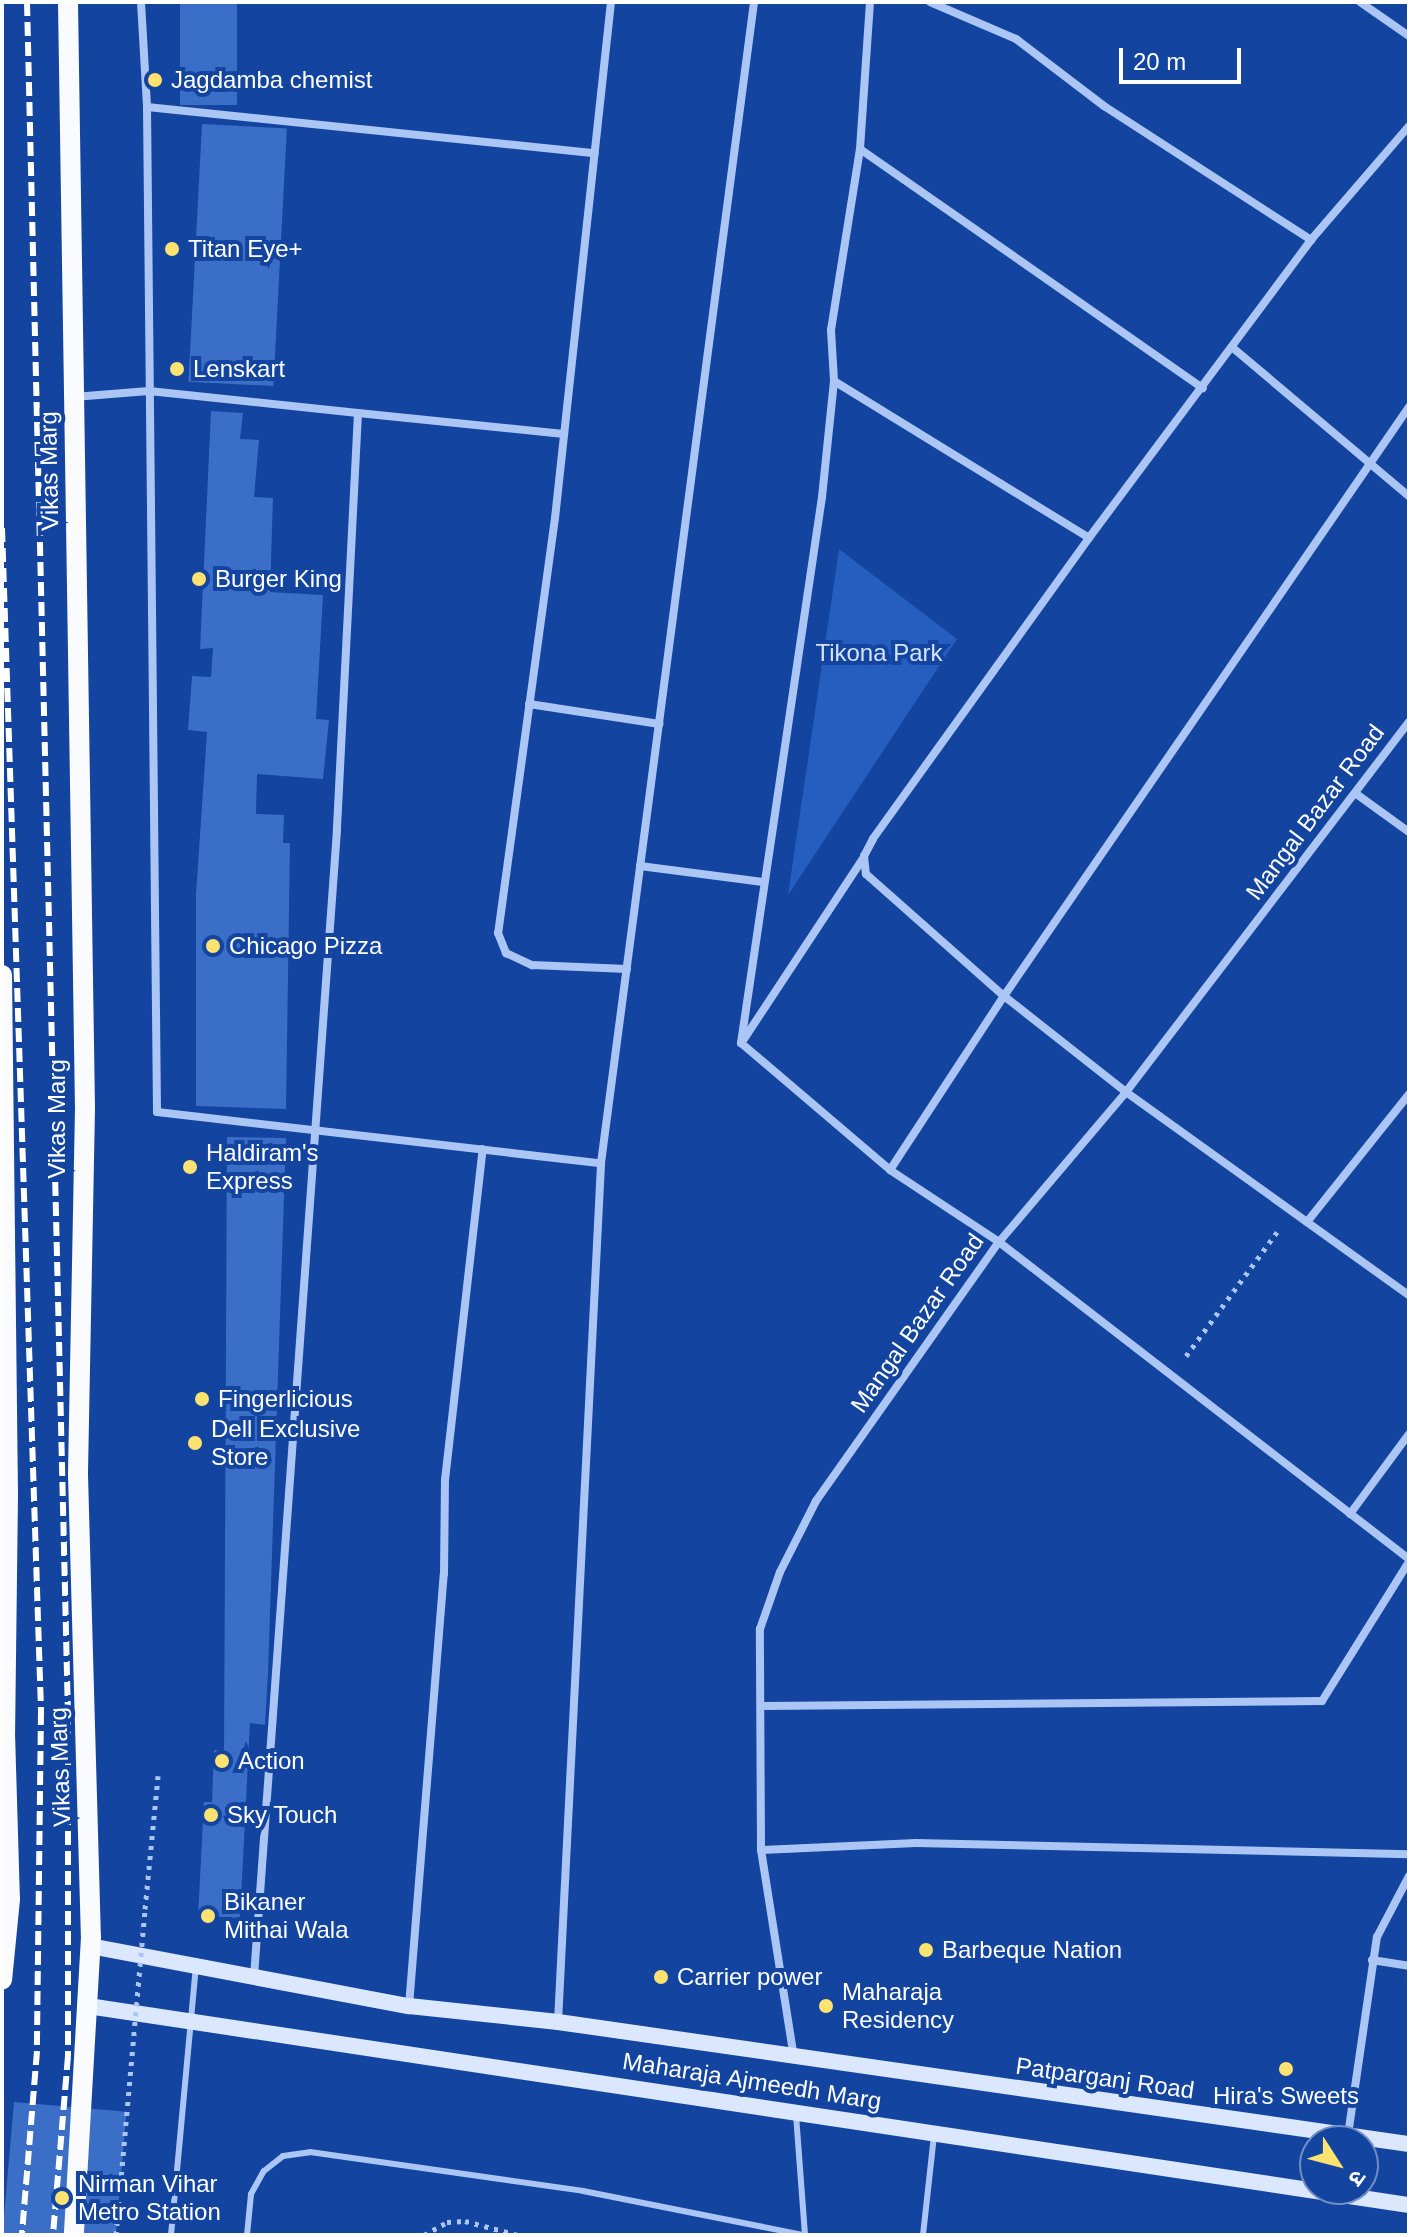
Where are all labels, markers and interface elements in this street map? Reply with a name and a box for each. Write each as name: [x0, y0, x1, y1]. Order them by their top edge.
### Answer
scale bar: [1123, 32, 1245, 82]
text: 20 m: [1133, 48, 1186, 75]
place label: Jagdamba chemist: [171, 66, 372, 94]
marker: Jagdamba chemist: [146, 71, 164, 89]
place label: Titan Eye+: [188, 235, 303, 263]
marker: Titan Eye+: [163, 240, 181, 258]
place label: Lenskart: [193, 355, 285, 383]
marker: Lenskart: [168, 360, 186, 378]
street label: Vikas Marg: [34, 411, 64, 531]
place label: Burger King: [215, 565, 342, 593]
marker: Burger King: [190, 570, 208, 588]
park label: Tikona Park: [815, 639, 943, 667]
street label: Mangal Bazar Road: [1240, 719, 1390, 905]
place label: Chicago Pizza: [229, 932, 382, 960]
marker: Chicago Pizza: [204, 937, 222, 955]
street label: Vikas Marg: [43, 1059, 71, 1179]
place label: Haldiram's Express: [206, 1139, 319, 1195]
marker: Haldiram's Express: [181, 1158, 199, 1176]
street label: Mangal Bazar Road: [844, 1228, 990, 1418]
place label: Fingerlicious: [218, 1385, 353, 1413]
marker: Fingerlicious: [193, 1390, 211, 1408]
place label: Dell Exclusive Store: [211, 1415, 360, 1471]
marker: Dell Exclusive Store: [186, 1434, 204, 1452]
street label: Vikas Marg: [44, 1707, 76, 1827]
place label: Action: [238, 1747, 305, 1775]
marker: Action: [213, 1752, 231, 1770]
place label: Sky Touch: [227, 1801, 338, 1829]
marker: Sky Touch: [202, 1806, 220, 1824]
place label: Bikaner Mithai Wala: [224, 1888, 348, 1944]
marker: Bikaner Mithai Wala: [199, 1907, 217, 1925]
place label: Barbeque Nation: [942, 1936, 1122, 1964]
marker: Barbeque Nation: [917, 1941, 935, 1959]
place label: Carrier power: [677, 1963, 822, 1991]
marker: Carrier power: [652, 1968, 670, 1986]
place label: Maharaja Residency: [842, 1978, 954, 2034]
marker: Maharaja Residency: [817, 1997, 835, 2015]
street label: Maharaja Ajmeedh Marg: [620, 2046, 884, 2116]
street label: Patparganj Road: [1014, 2051, 1196, 2105]
marker: Hira's Sweets: [1277, 2060, 1295, 2078]
place label: Hira's Sweets: [1213, 2082, 1359, 2110]
north arrow: [1299, 2125, 1379, 2205]
text: उ: [1343, 2166, 1371, 2191]
place label: Nirman Vihar Metro Station: [78, 2170, 221, 2226]
marker: Nirman Vihar Metro Station: [53, 2189, 71, 2207]

